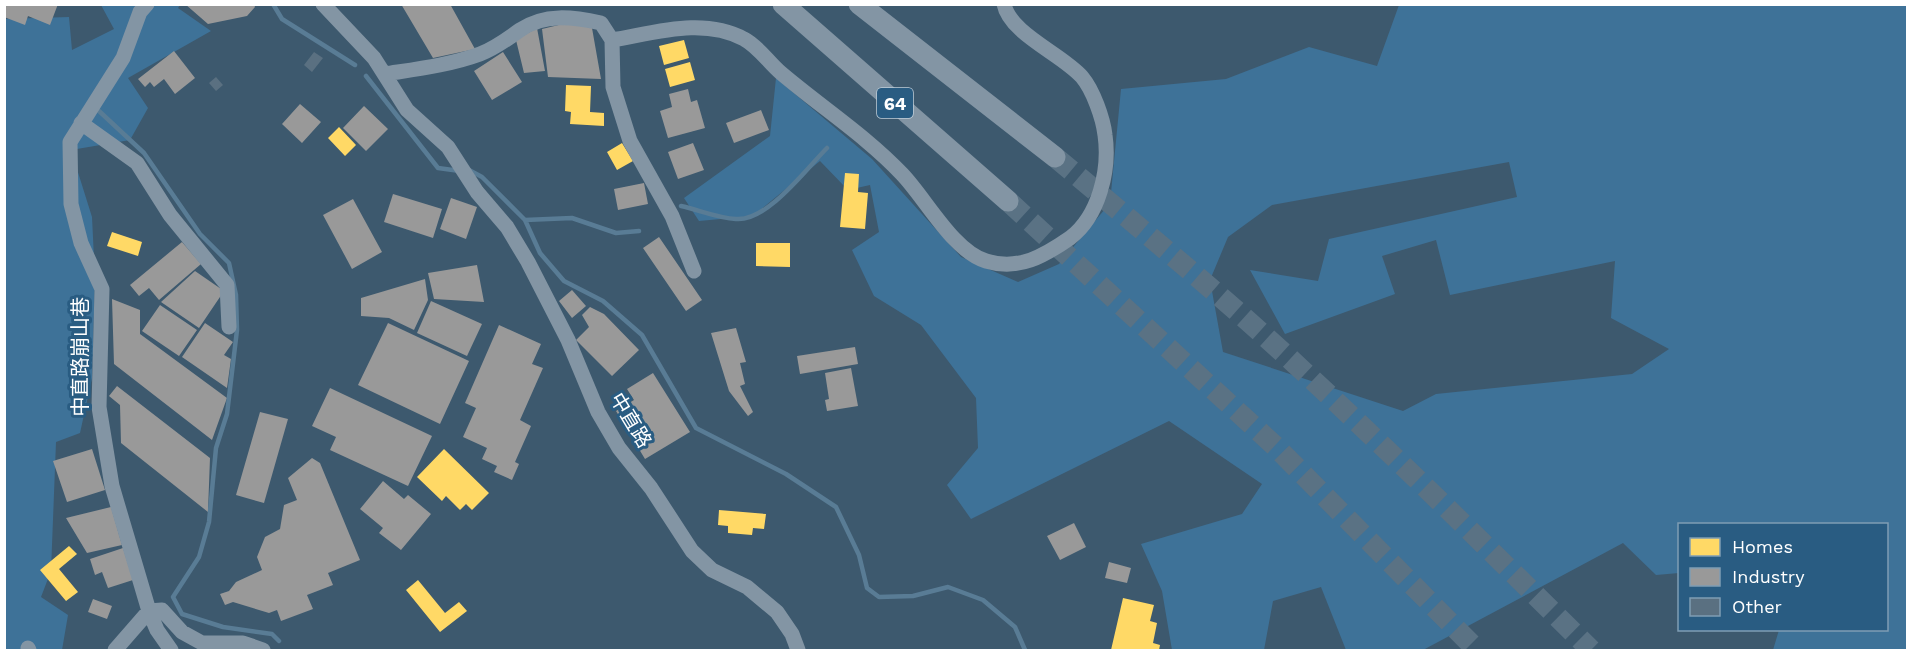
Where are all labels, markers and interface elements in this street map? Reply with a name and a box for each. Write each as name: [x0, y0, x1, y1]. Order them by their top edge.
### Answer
road number: 64: [877, 88, 913, 118]
street label: 中直路崩山巷: [68, 297, 92, 417]
street label: 中直路: [605, 388, 657, 452]
legend: [1678, 523, 1888, 631]
text: Homes: [1732, 536, 1793, 557]
text: Industry: [1732, 566, 1805, 587]
text: Other: [1732, 596, 1782, 617]

